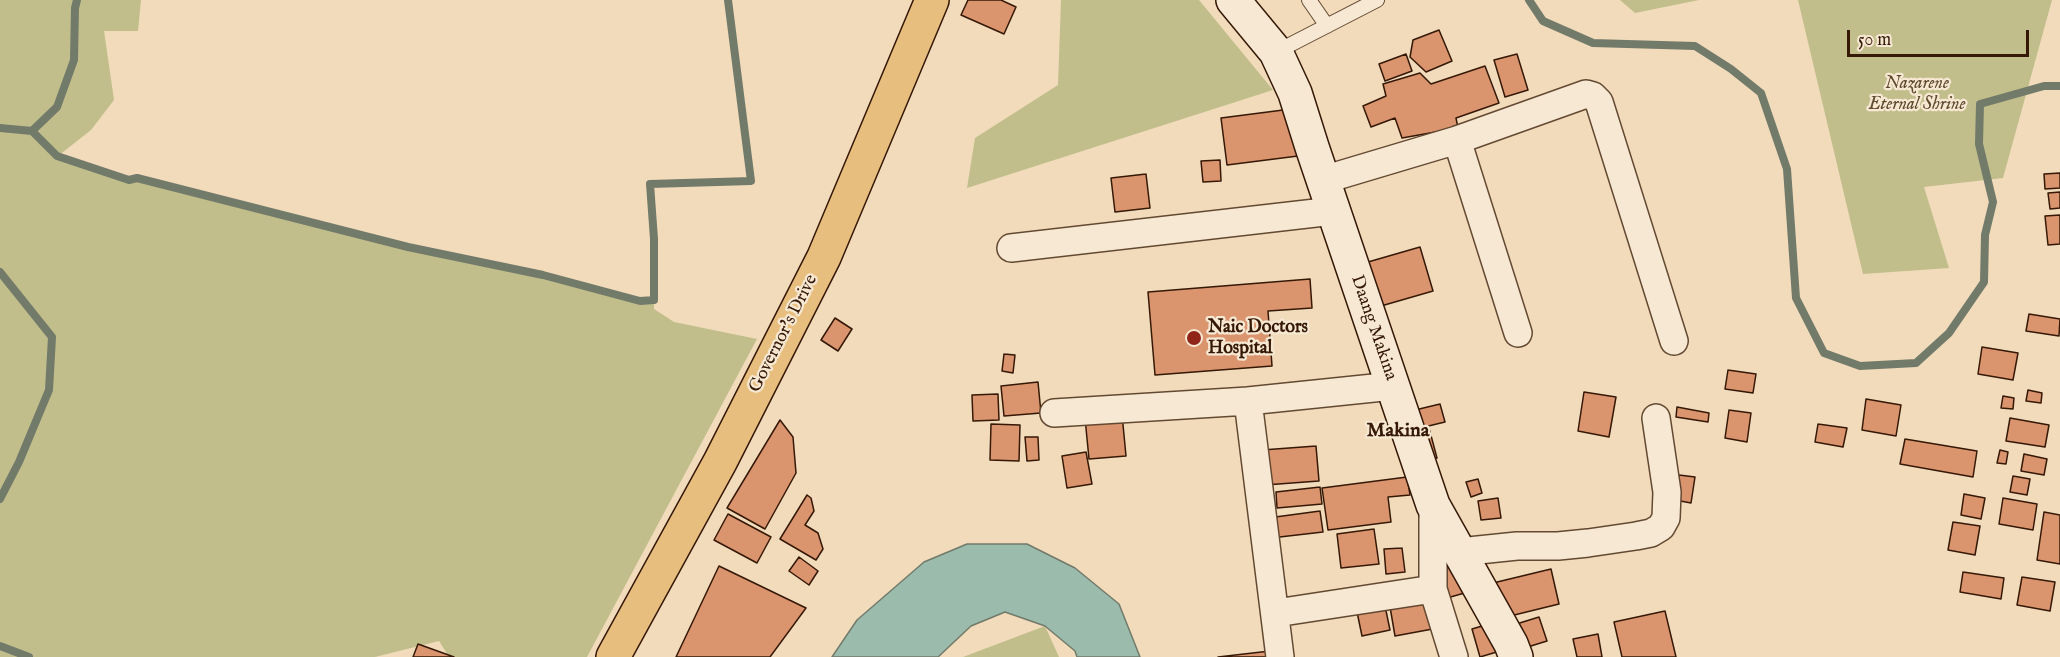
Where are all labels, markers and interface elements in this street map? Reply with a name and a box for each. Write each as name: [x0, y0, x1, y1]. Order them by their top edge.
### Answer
scale bar: [1850, 18, 2032, 56]
text: 50 m: [1858, 29, 1891, 52]
park label: Nazarene Eternal Shrine: [1868, 73, 1966, 116]
street label: Governor's Drive: [745, 271, 823, 397]
street label: Daang Makina: [1345, 273, 1401, 383]
place label: Naic Doctors Hospital: [1208, 317, 1308, 360]
marker: Naic Doctors Hospital: [1185, 329, 1203, 347]
district label: Makina: [1367, 420, 1429, 444]

